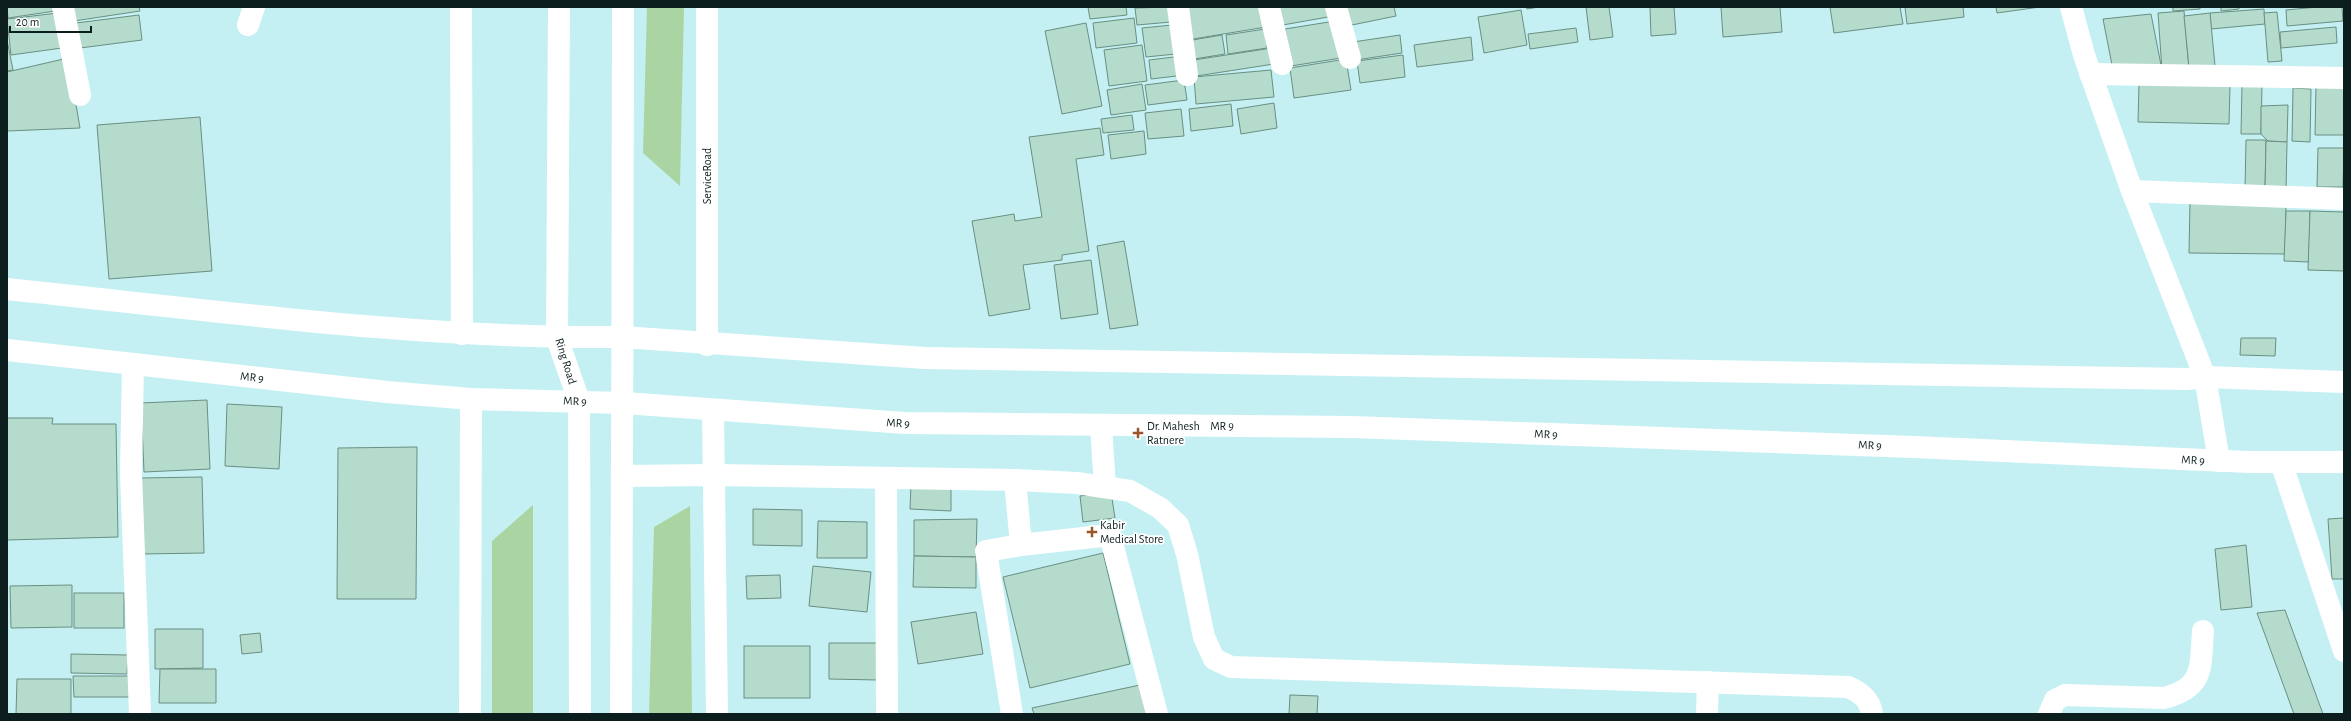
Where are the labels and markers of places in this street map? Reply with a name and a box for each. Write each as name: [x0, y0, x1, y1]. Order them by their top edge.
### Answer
place label: Dr. Mahesh Ratnere: [1147, 420, 1200, 446]
marker: Dr. Mahesh Ratnere: [1132, 427, 1144, 439]
place label: Kabir Medical Store: [1100, 519, 1163, 545]
marker: Kabir Medical Store: [1087, 527, 1097, 537]

